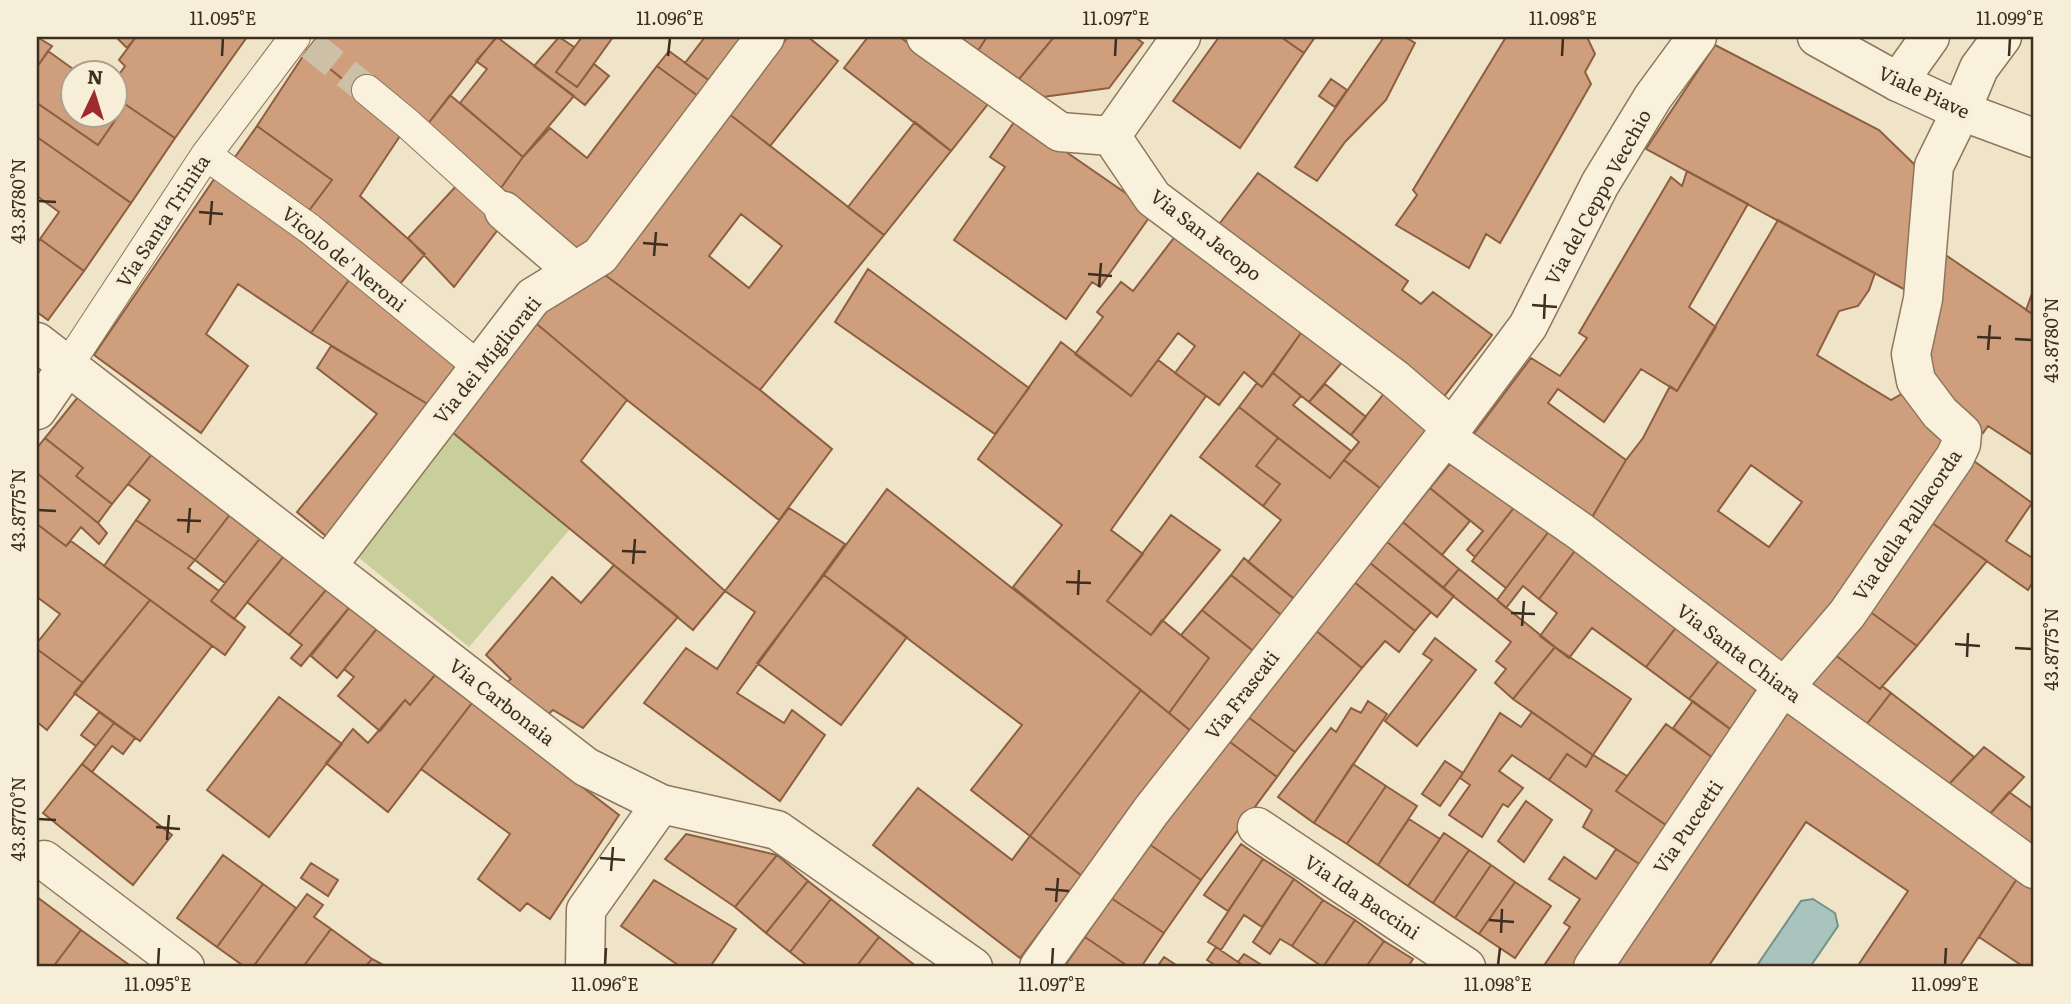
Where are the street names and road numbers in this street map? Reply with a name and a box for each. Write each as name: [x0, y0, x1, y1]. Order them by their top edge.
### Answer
street label: Viale Piave: [1874, 58, 1975, 125]
street label: Via del Ceppo Vecchio: [1537, 103, 1657, 290]
street label: Via Santa Trinita: [109, 148, 216, 293]
street label: Via San Jacopo: [1145, 182, 1268, 287]
street label: Vicolo de' Neroni: [276, 199, 413, 317]
street label: Via dei Migliorati: [426, 289, 547, 429]
street label: Via della Pallacorda: [1845, 442, 1968, 606]
street label: Via Santa Chiara: [1671, 596, 1809, 709]
street label: Via Frascati: [1197, 644, 1285, 745]
street label: Via Carbonaia: [444, 651, 562, 752]
street label: Via Puccetti: [1645, 774, 1729, 879]
street label: Via Ida Baccini: [1299, 847, 1426, 945]

